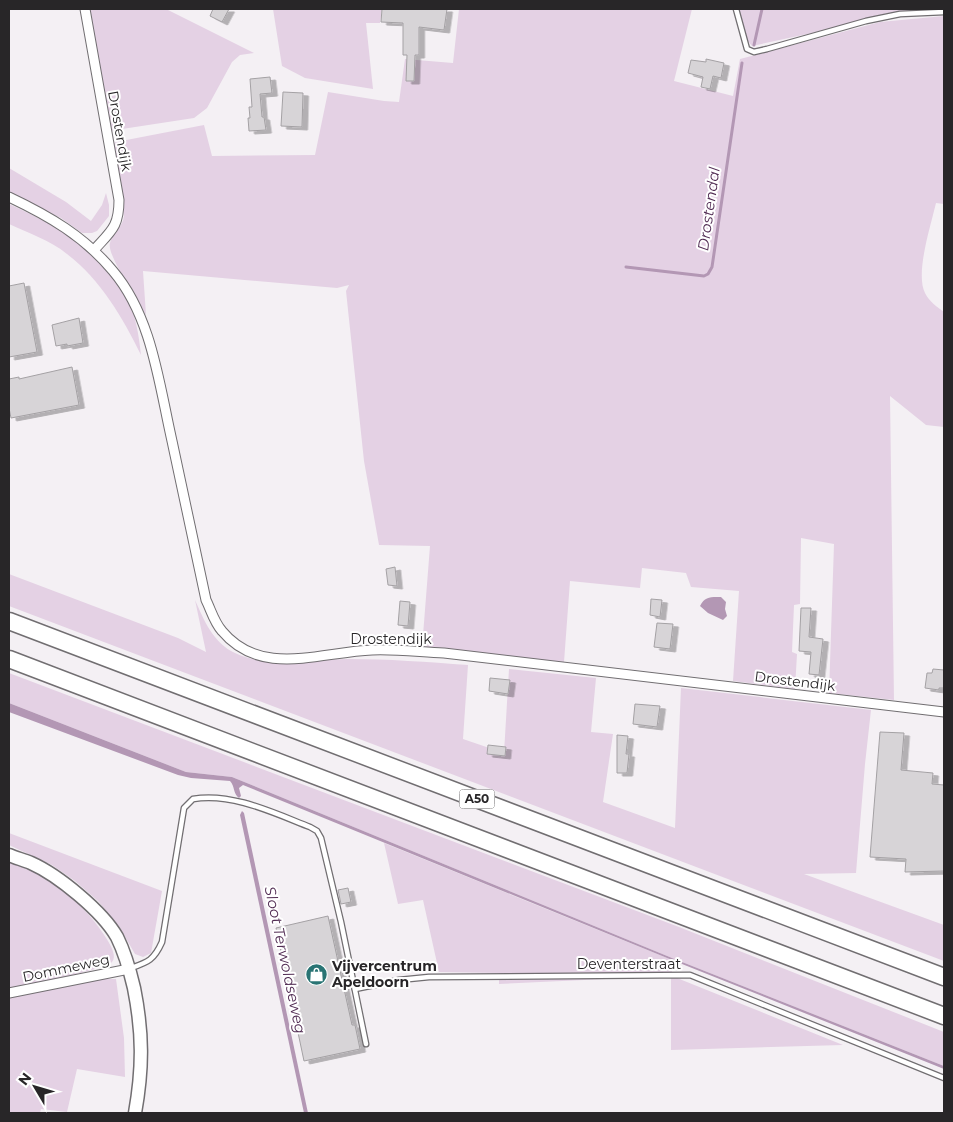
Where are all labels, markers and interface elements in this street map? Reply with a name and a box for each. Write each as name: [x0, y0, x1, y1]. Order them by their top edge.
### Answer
street label: Drostendijk: [104, 89, 136, 173]
water label: Drostendal: [693, 166, 724, 252]
street label: Drostendijk: [350, 630, 432, 648]
street label: Drostendijk: [753, 667, 837, 695]
road number: A50: [460, 790, 494, 809]
water label: Sloot Terwoldseweg: [261, 884, 310, 1035]
street label: Dommeweg: [21, 950, 111, 986]
street label: Deventerstraat: [577, 955, 682, 973]
place label: Vijvercentrum Apeldoorn: [331, 957, 437, 991]
shop icon: Vijvercentrum Apeldoorn: [304, 962, 328, 986]
north arrow: [10, 1062, 60, 1112]
text: N: [14, 1069, 35, 1089]

